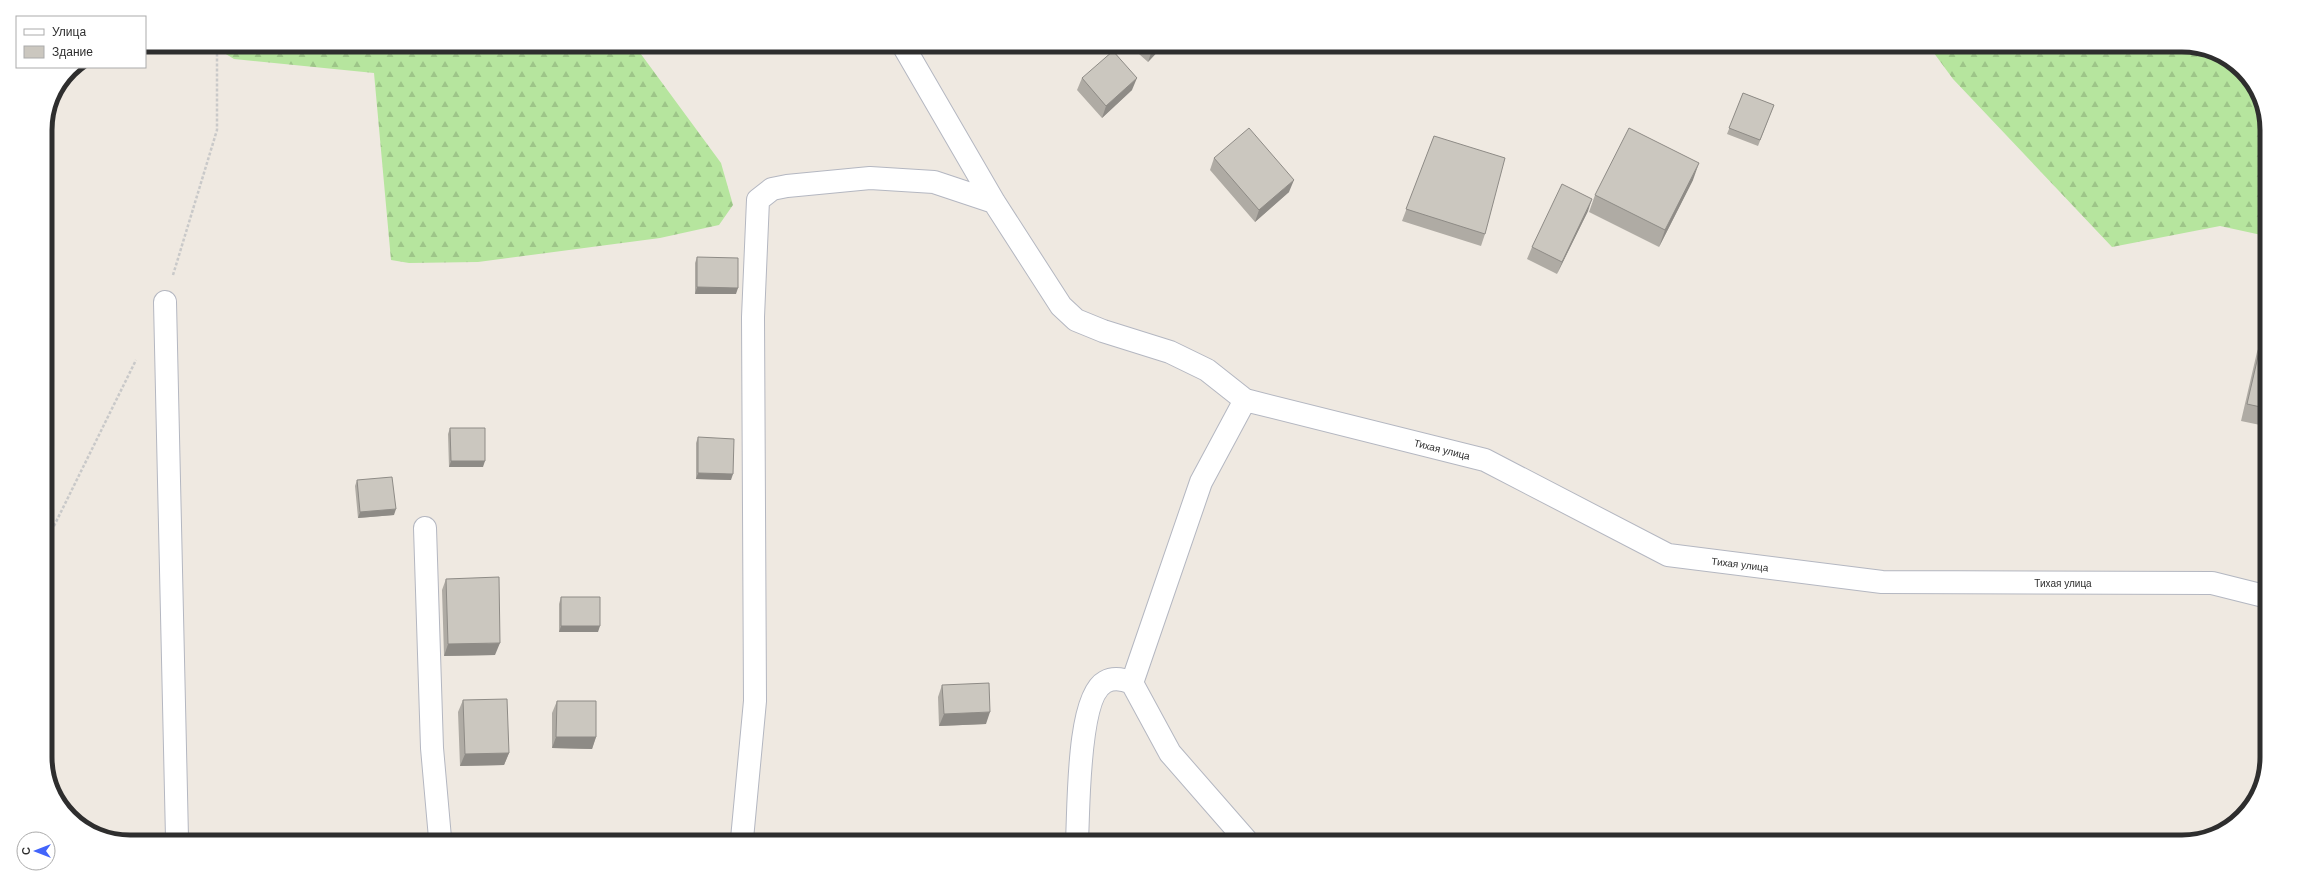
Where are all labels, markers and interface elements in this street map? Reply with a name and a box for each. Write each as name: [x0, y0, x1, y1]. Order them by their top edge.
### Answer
legend: [16, 16, 146, 68]
text: Улица: [52, 25, 86, 39]
text: Здание: [52, 45, 93, 59]
street label: Тихая улица: [1413, 437, 1471, 462]
street label: Тихая улица: [1711, 556, 1770, 574]
street label: Тихая улица: [2034, 578, 2092, 589]
north arrow: [16, 831, 56, 871]
text: С: [20, 847, 32, 855]

